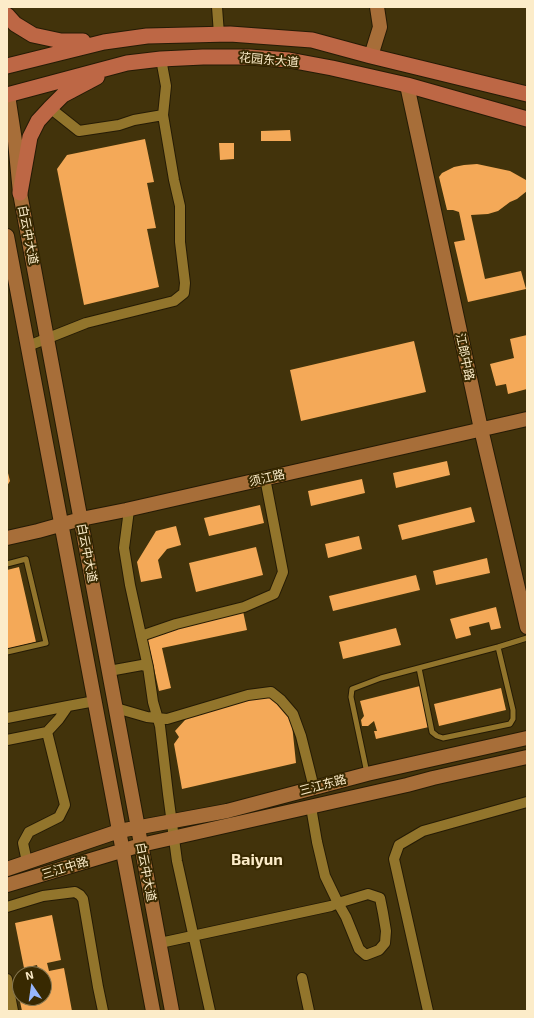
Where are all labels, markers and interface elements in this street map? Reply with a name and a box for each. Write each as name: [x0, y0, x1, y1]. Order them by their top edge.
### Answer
street label: 花园东大道: [238, 50, 300, 70]
street label: 白云中大道: [15, 204, 41, 266]
street label: 江郎中路: [453, 332, 477, 382]
street label: 须江路: [248, 467, 286, 489]
street label: 白云中大道: [74, 522, 100, 584]
street label: 三江东路: [298, 772, 348, 798]
street label: 白云中大道: [133, 841, 159, 903]
district label: Baiyun: [231, 850, 283, 870]
street label: 三江中路: [40, 854, 90, 882]
north arrow: [12, 966, 52, 1006]
text: N: [24, 968, 35, 982]

